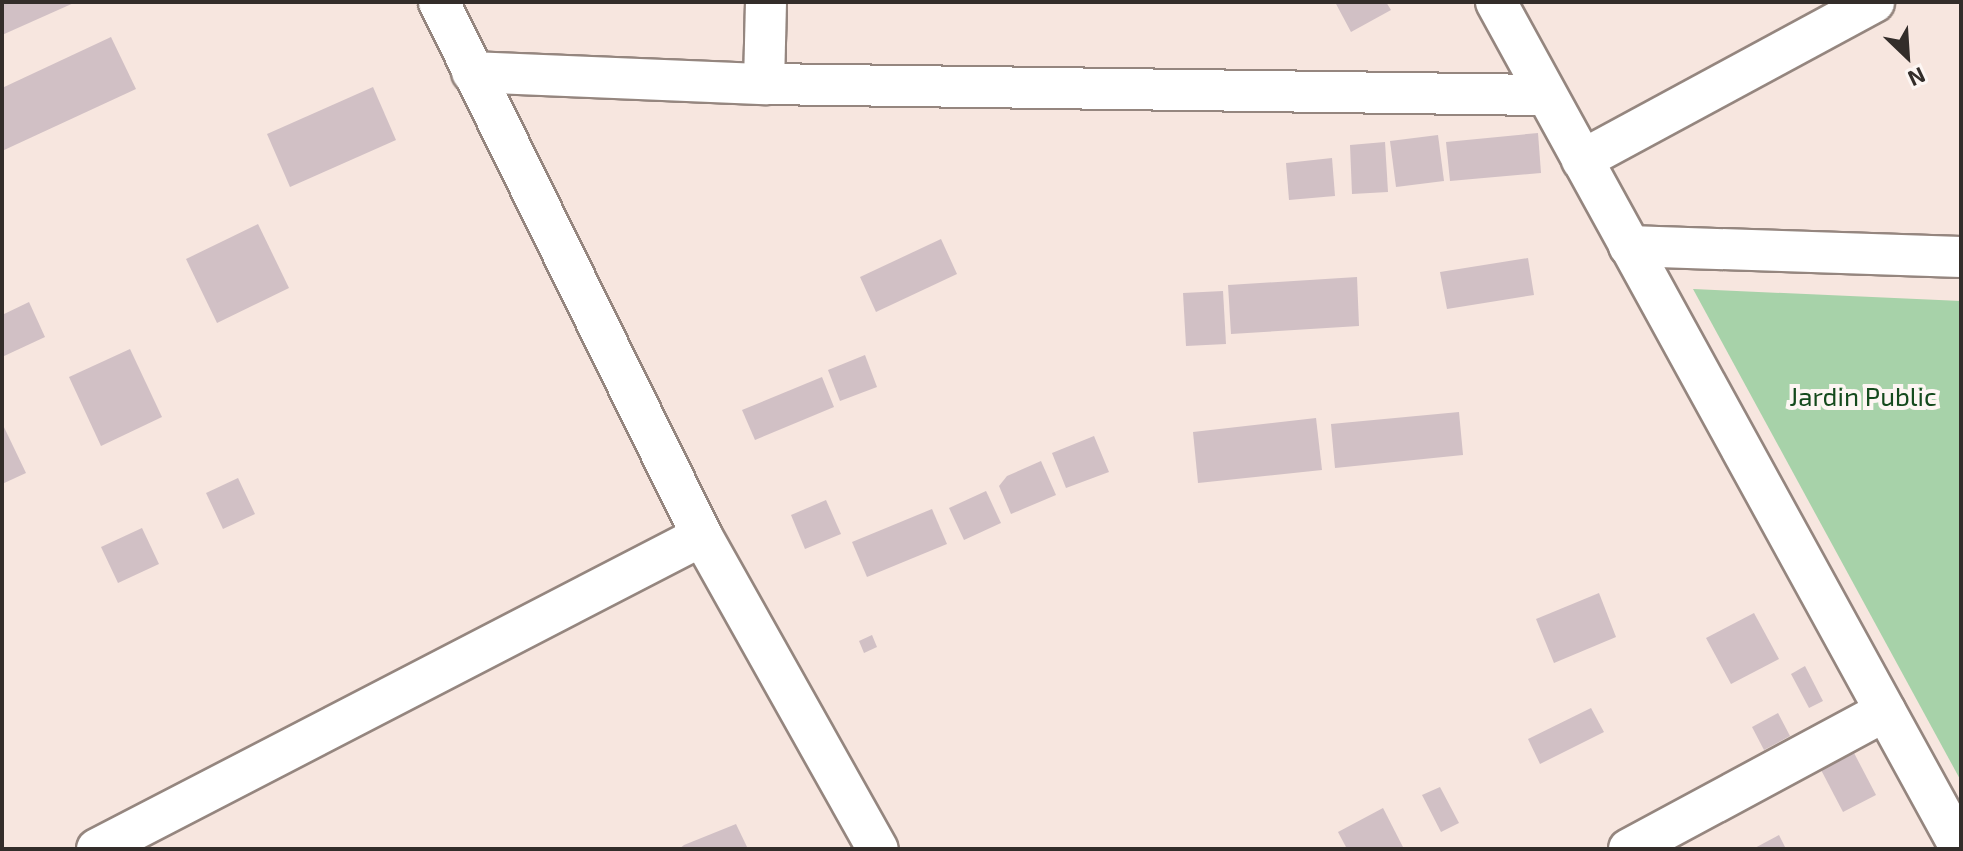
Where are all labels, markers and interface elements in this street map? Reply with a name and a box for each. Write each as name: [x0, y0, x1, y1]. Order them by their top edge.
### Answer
north arrow: [1867, 16, 1947, 96]
text: N: [1904, 63, 1930, 93]
park label: Jardin Public: [1789, 380, 1937, 412]

